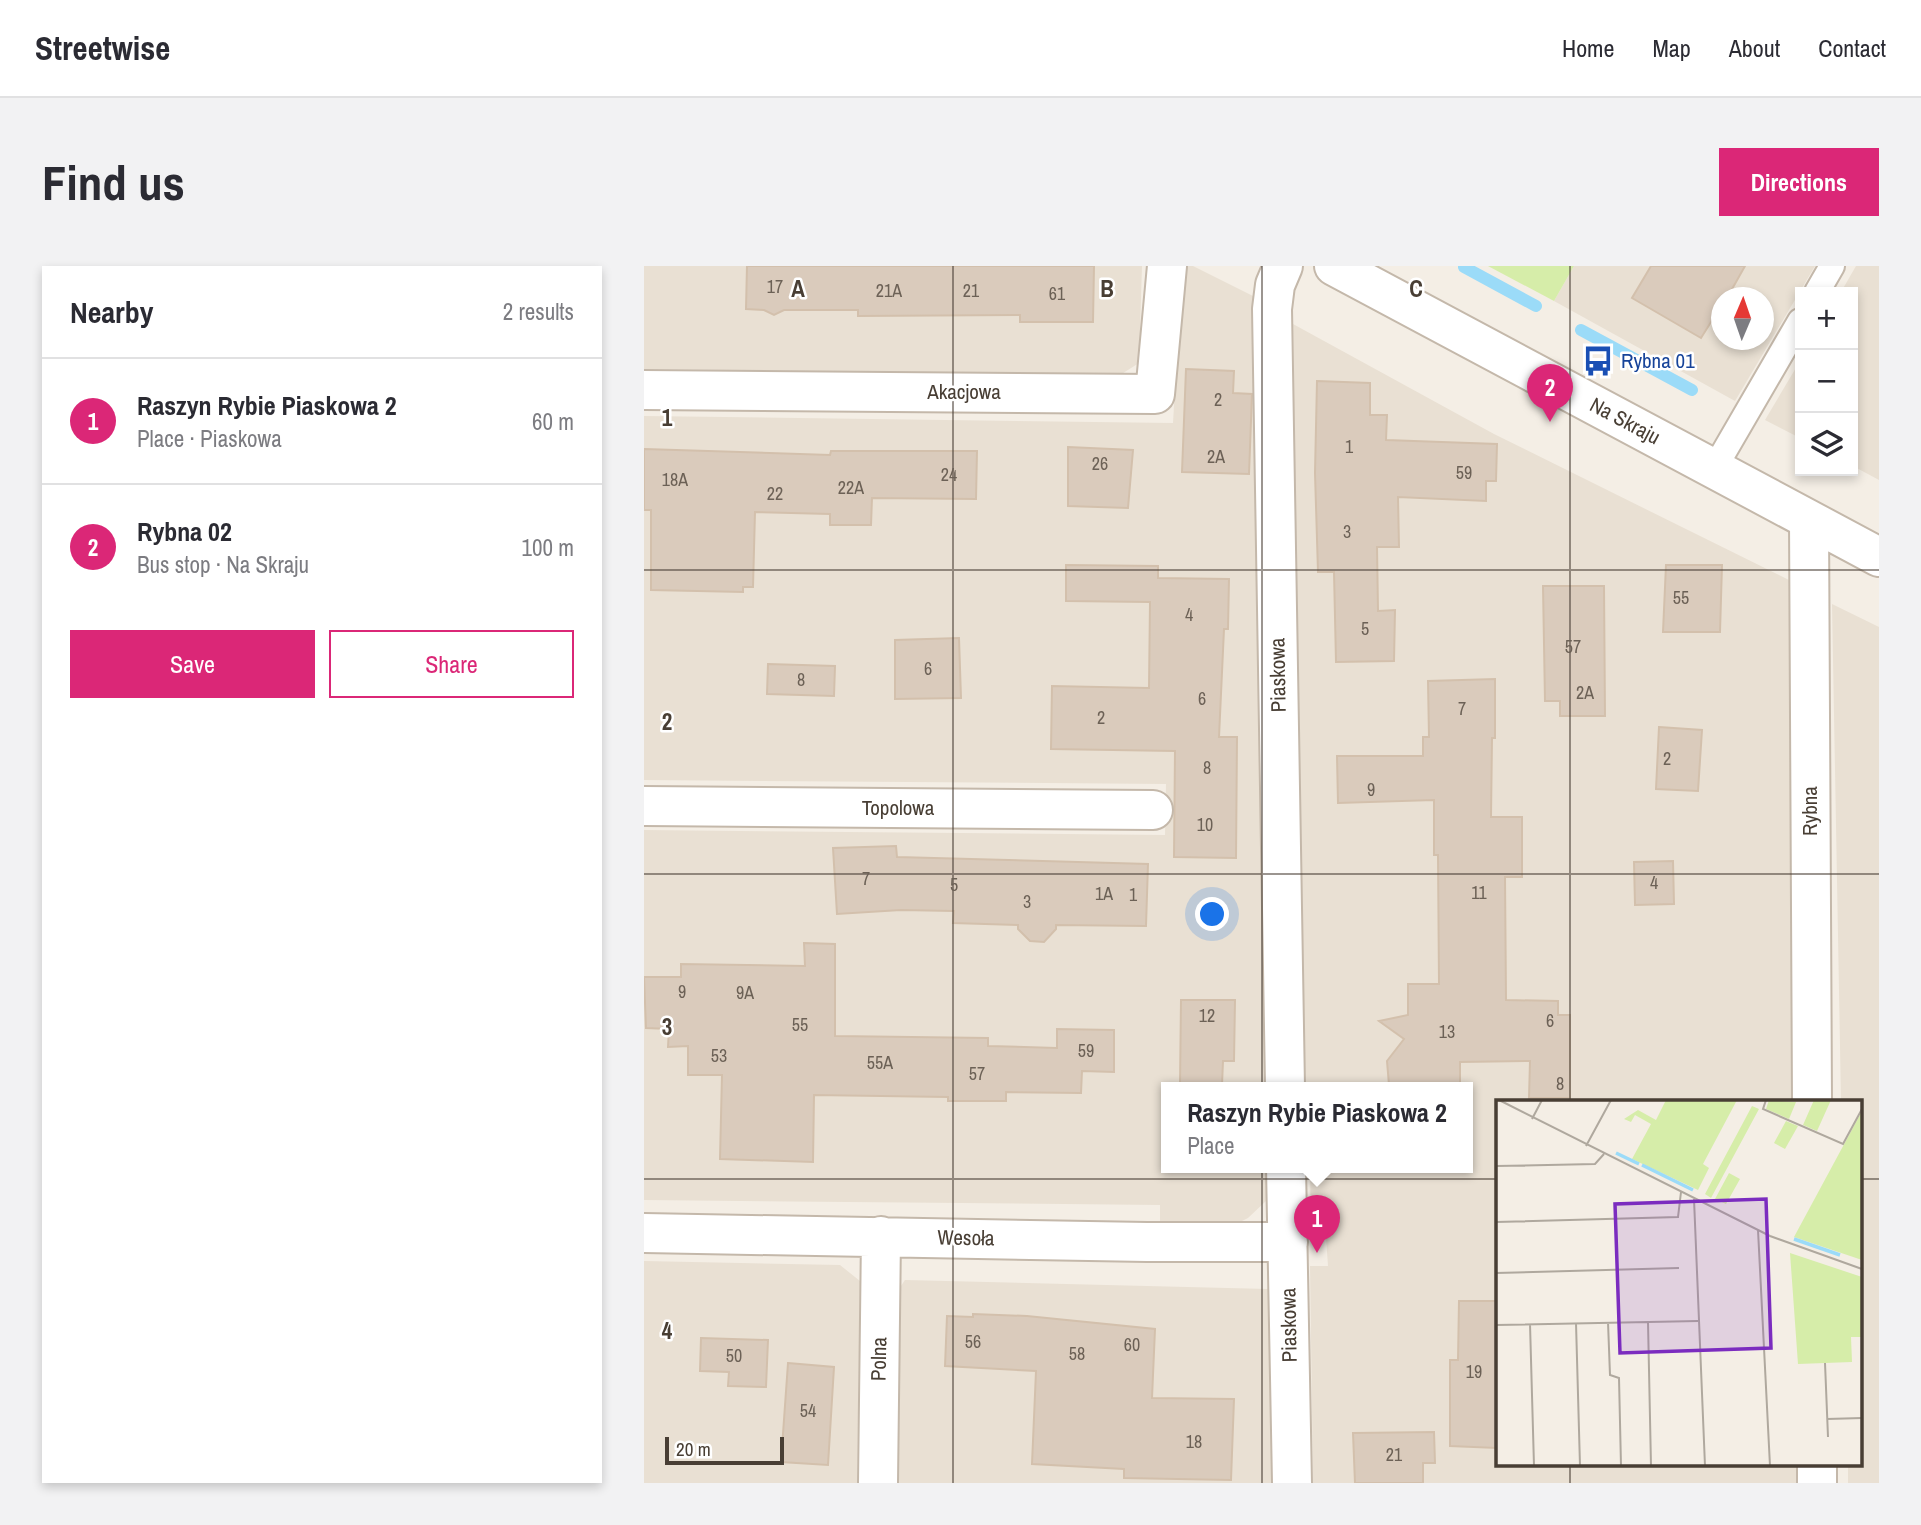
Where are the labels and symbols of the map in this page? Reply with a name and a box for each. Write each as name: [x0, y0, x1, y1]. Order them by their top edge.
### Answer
text: A: [791, 273, 805, 304]
text: B: [1100, 273, 1114, 304]
text: C: [1409, 273, 1423, 304]
house number: 17: [767, 274, 783, 299]
house number: 21A: [876, 278, 902, 303]
house number: 21: [963, 278, 980, 303]
house number: 61: [1049, 281, 1066, 306]
north arrow: [1711, 287, 1774, 350]
bus stop icon: Rybna 01: [1581, 344, 1615, 378]
place label: Rybna 01: [1621, 346, 1695, 375]
pin: 2: [1527, 364, 1573, 422]
street label: Akacjowa: [926, 377, 1001, 406]
house number: 2: [1214, 387, 1222, 412]
street label: Na Skraju: [1585, 390, 1665, 451]
text: 1: [662, 402, 673, 433]
house number: 1: [1345, 434, 1354, 459]
house number: 2A: [1207, 444, 1225, 469]
house number: 26: [1092, 451, 1108, 476]
house number: 59: [1456, 460, 1472, 485]
house number: 24: [941, 462, 957, 487]
house number: 18A: [662, 467, 688, 492]
house number: 22A: [838, 475, 864, 500]
house number: 22: [767, 481, 783, 506]
house number: 3: [1343, 519, 1351, 544]
house number: 55: [1673, 585, 1689, 610]
house number: 4: [1185, 602, 1193, 627]
house number: 5: [1361, 616, 1369, 641]
house number: 57: [1565, 634, 1581, 659]
street label: Piaskowa: [1262, 637, 1293, 713]
house number: 6: [924, 656, 932, 681]
house number: 8: [797, 667, 805, 692]
house number: 2A: [1576, 680, 1594, 705]
house number: 6: [1198, 686, 1206, 711]
house number: 7: [1458, 696, 1466, 721]
house number: 2: [1097, 705, 1105, 730]
text: 2: [662, 706, 672, 737]
house number: 2: [1663, 746, 1671, 771]
house number: 8: [1203, 755, 1211, 780]
house number: 9: [1367, 777, 1375, 802]
street label: Rybna: [1795, 786, 1824, 836]
street label: Topolowa: [862, 793, 935, 822]
house number: 10: [1197, 812, 1213, 837]
house number: 7: [862, 866, 870, 891]
house number: 4: [1650, 870, 1658, 895]
house number: 5: [950, 872, 958, 897]
house number: 11: [1471, 880, 1487, 905]
house number: 1A: [1095, 881, 1113, 906]
house number: 1: [1129, 882, 1138, 907]
house number: 3: [1023, 889, 1031, 914]
your location: [1195, 897, 1229, 931]
house number: 9: [678, 979, 686, 1004]
house number: 9A: [736, 980, 754, 1005]
house number: 12: [1199, 1003, 1215, 1028]
house number: 6: [1546, 1008, 1554, 1033]
text: 3: [662, 1011, 672, 1042]
house number: 55: [792, 1012, 808, 1037]
house number: 13: [1439, 1019, 1455, 1044]
house number: 59: [1078, 1038, 1094, 1063]
house number: 53: [711, 1043, 727, 1068]
house number: 55A: [867, 1050, 893, 1075]
house number: 57: [969, 1061, 985, 1086]
house number: 8: [1556, 1071, 1564, 1096]
inset map: [1496, 1100, 1862, 1466]
pin: 1: [1294, 1195, 1340, 1253]
street label: Wesoła: [937, 1223, 995, 1253]
street label: Piaskowa: [1273, 1287, 1304, 1363]
text: 4: [662, 1315, 673, 1346]
house number: 56: [965, 1329, 981, 1354]
house number: 60: [1124, 1332, 1140, 1357]
street label: Polna: [864, 1336, 893, 1381]
house number: 58: [1069, 1341, 1085, 1366]
house number: 50: [726, 1343, 742, 1368]
house number: 19: [1466, 1359, 1482, 1384]
house number: 54: [800, 1398, 816, 1423]
house number: 18: [1186, 1429, 1202, 1454]
scale bar: [665, 1434, 784, 1466]
house number: 21: [1386, 1442, 1403, 1467]

